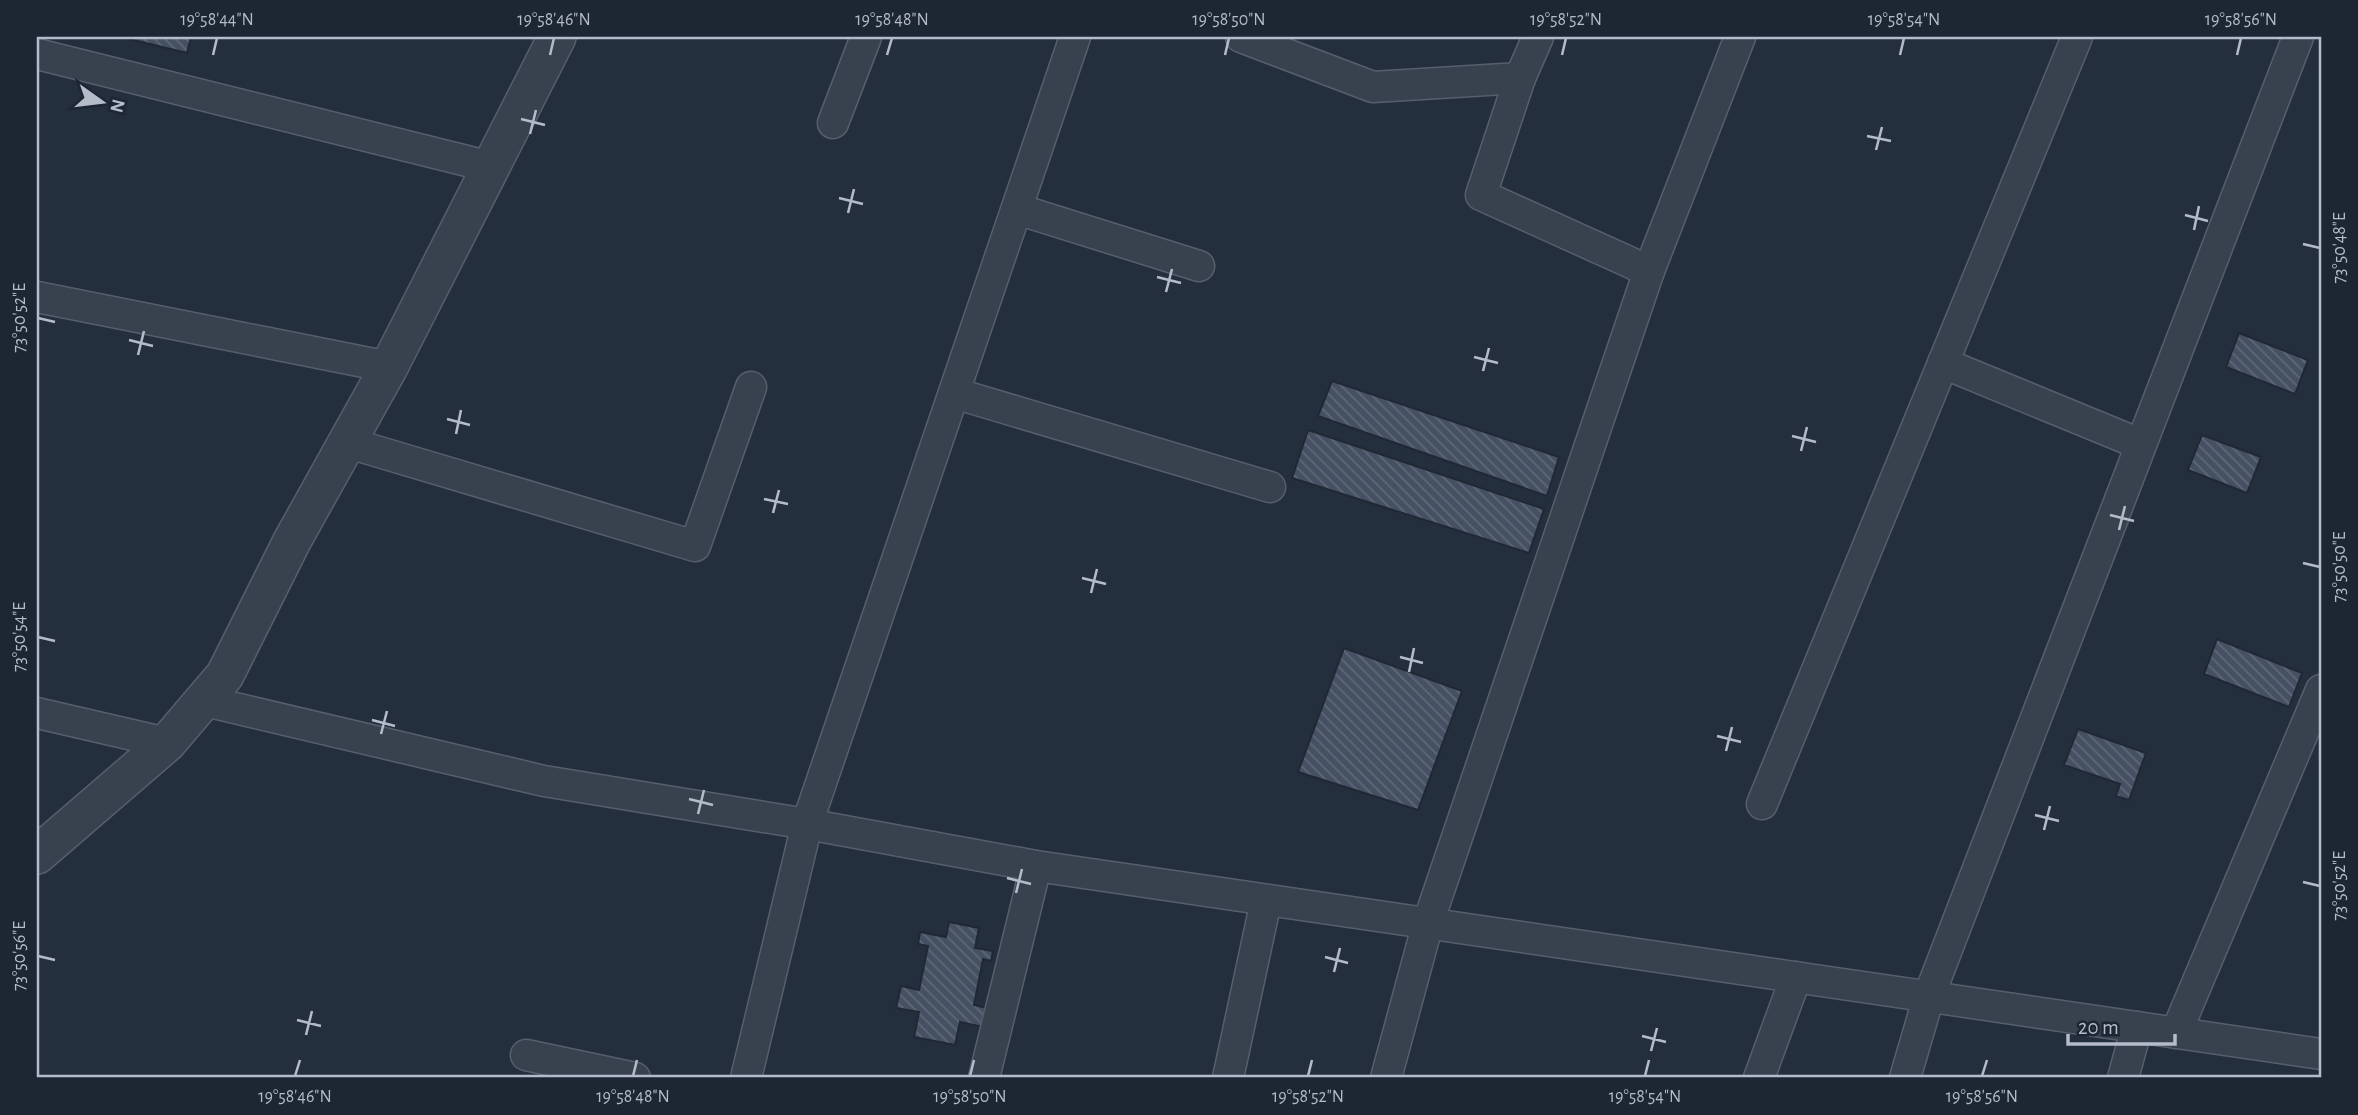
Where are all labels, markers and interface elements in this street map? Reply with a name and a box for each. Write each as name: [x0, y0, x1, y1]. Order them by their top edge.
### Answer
text: 19°58'44"N: [180, 11, 254, 29]
text: 19°58'46"N: [517, 11, 591, 29]
text: 19°58'48"N: [855, 11, 929, 29]
text: 19°58'50"N: [1192, 11, 1266, 29]
text: 19°58'52"N: [1530, 11, 1602, 29]
text: 19°58'54"N: [1868, 11, 1940, 29]
text: 19°58'56"N: [2205, 11, 2277, 29]
north arrow: [66, 66, 136, 136]
text: N: [106, 97, 128, 114]
text: 73°50'48"E: [2331, 212, 2349, 284]
text: 73°50'52"E: [11, 283, 29, 353]
text: 73°50'50"E: [2331, 531, 2349, 602]
text: 73°50'54"E: [11, 602, 29, 672]
text: 73°50'52"E: [2331, 851, 2349, 921]
text: 73°50'56"E: [11, 921, 29, 991]
scale bar: [2068, 1003, 2174, 1047]
text: 20 m: [2078, 1017, 2119, 1038]
text: 19°58'46"N: [258, 1088, 332, 1106]
text: 19°58'48"N: [596, 1088, 670, 1106]
text: 19°58'50"N: [933, 1088, 1007, 1106]
text: 19°58'52"N: [1272, 1088, 1344, 1106]
text: 19°58'54"N: [1609, 1088, 1681, 1106]
text: 19°58'56"N: [1946, 1088, 2018, 1106]

